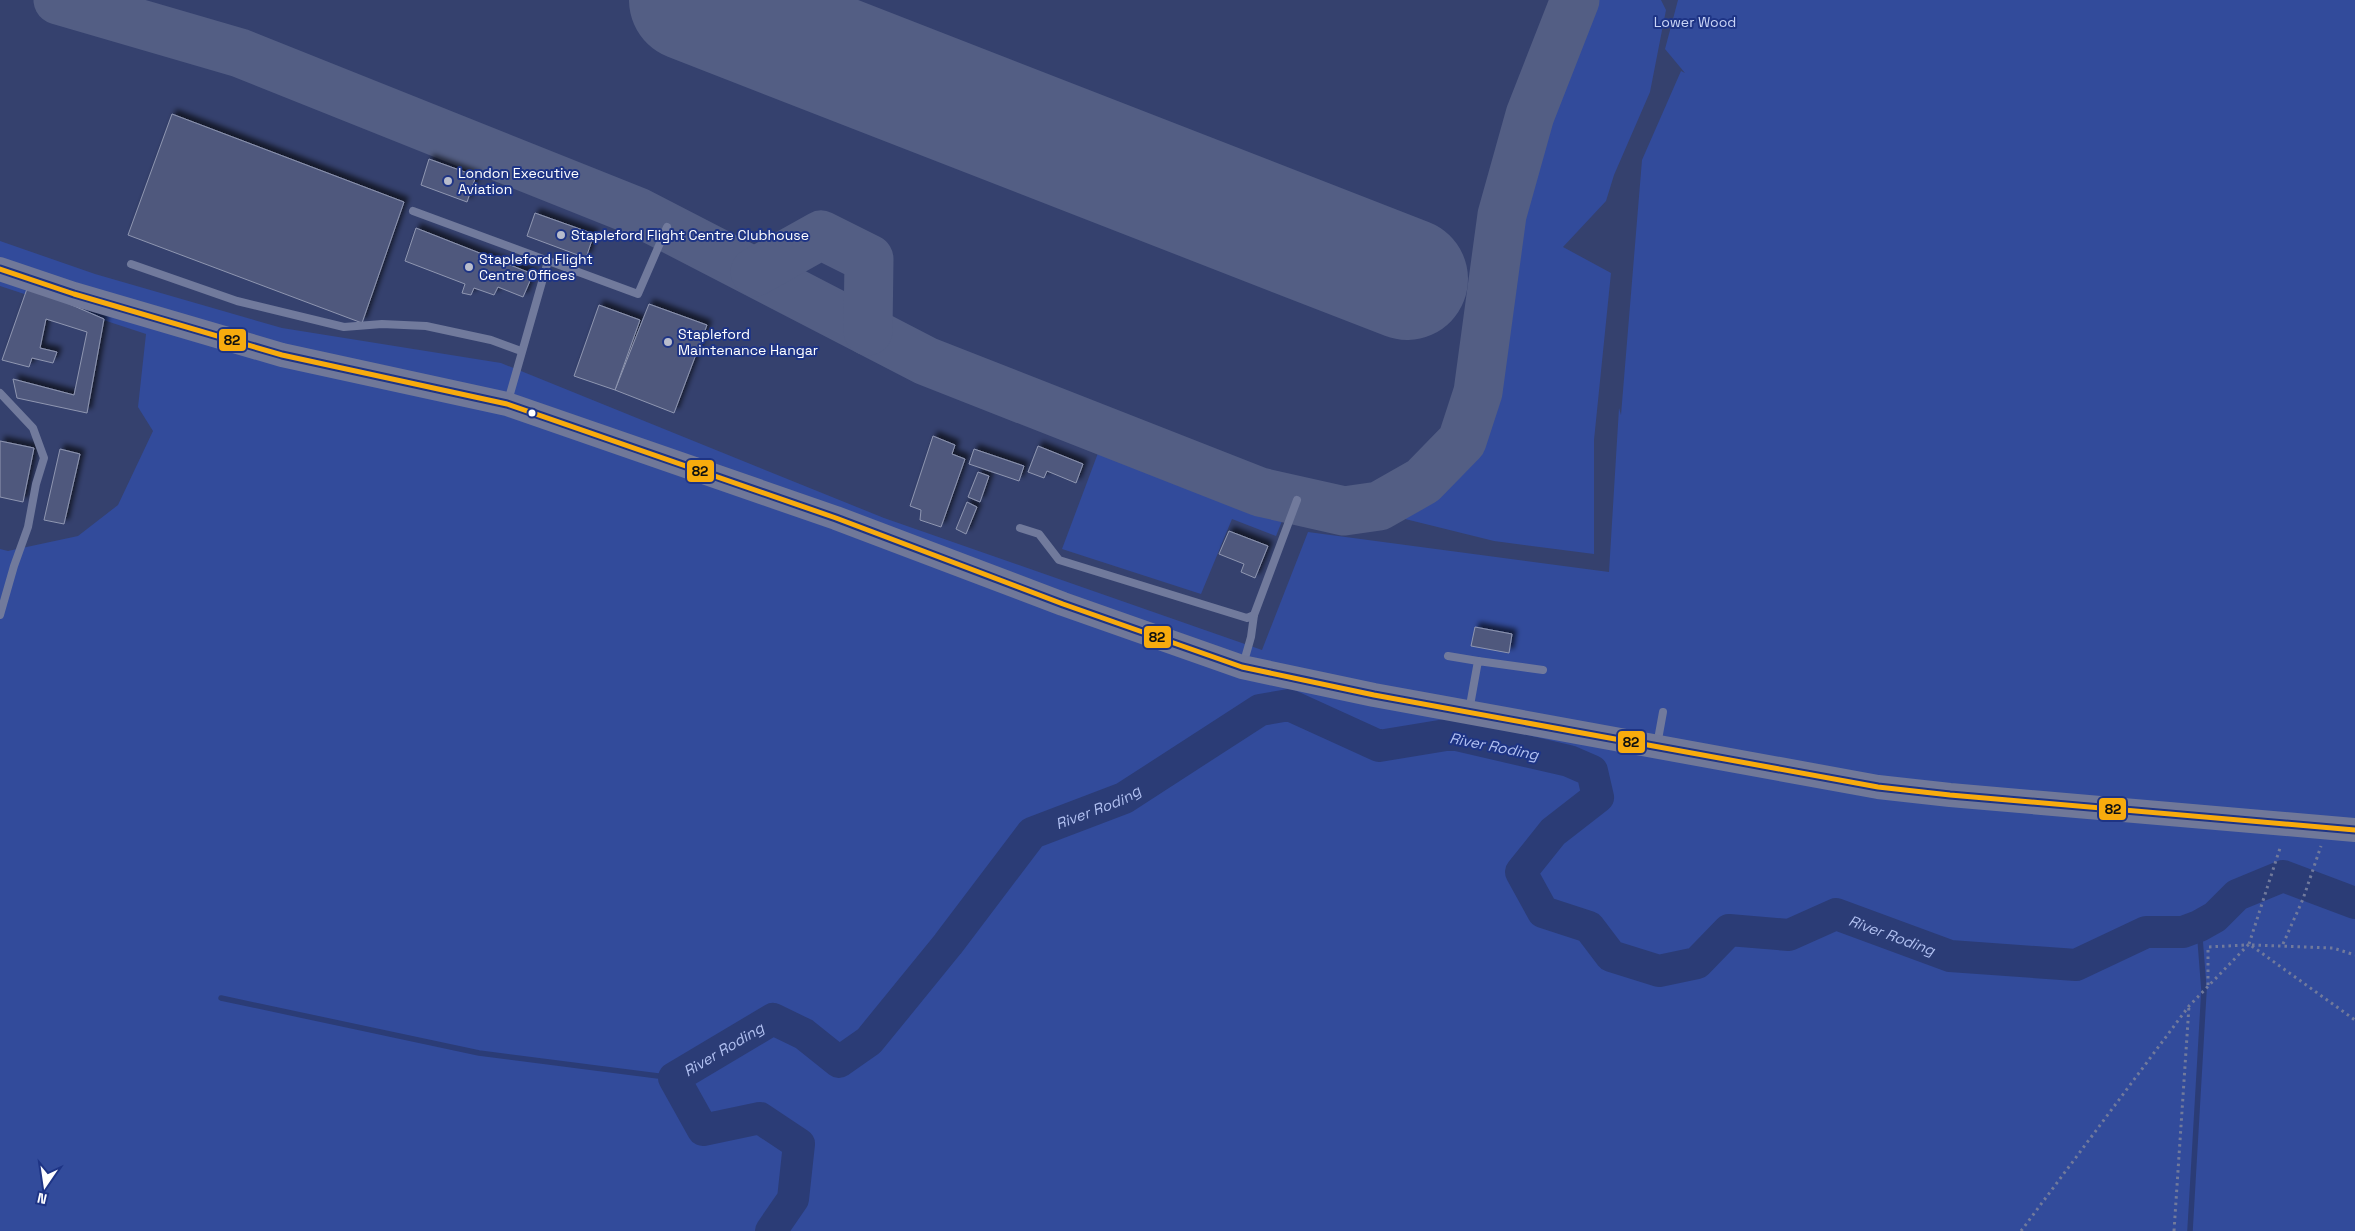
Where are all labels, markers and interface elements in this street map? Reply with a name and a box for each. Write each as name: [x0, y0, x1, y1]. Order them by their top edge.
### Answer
park label: Lower Wood: [1654, 13, 1736, 31]
place label: London Executive Aviation: [458, 164, 579, 198]
marker: London Executive Aviation: [442, 175, 454, 187]
place label: Stapleford Flight Centre Clubhouse: [571, 226, 809, 244]
marker: Stapleford Flight Centre Clubhouse: [555, 229, 567, 241]
place label: Stapleford Flight Centre Offices: [479, 250, 593, 284]
marker: Stapleford Flight Centre Offices: [463, 261, 475, 273]
place label: Stapleford Maintenance Hangar: [678, 325, 818, 359]
line badge: 82: [218, 328, 247, 352]
text: 82: [224, 331, 240, 349]
marker: Stapleford Maintenance Hangar: [662, 336, 674, 348]
unlabelled marker: [527, 408, 537, 418]
line badge: 82: [686, 459, 715, 483]
text: 82: [692, 462, 708, 480]
line badge: 82: [1143, 625, 1172, 649]
text: 82: [1149, 628, 1165, 646]
water label: River Roding: [1448, 728, 1541, 764]
line badge: 82: [1617, 730, 1646, 754]
text: 82: [1623, 733, 1639, 751]
water label: River Roding: [1053, 780, 1145, 833]
line badge: 82: [2098, 797, 2127, 821]
text: 82: [2105, 800, 2121, 818]
water label: River Roding: [1846, 910, 1939, 960]
water label: River Roding: [679, 1017, 768, 1080]
north arrow: [20, 1161, 70, 1211]
text: N: [35, 1189, 49, 1208]

